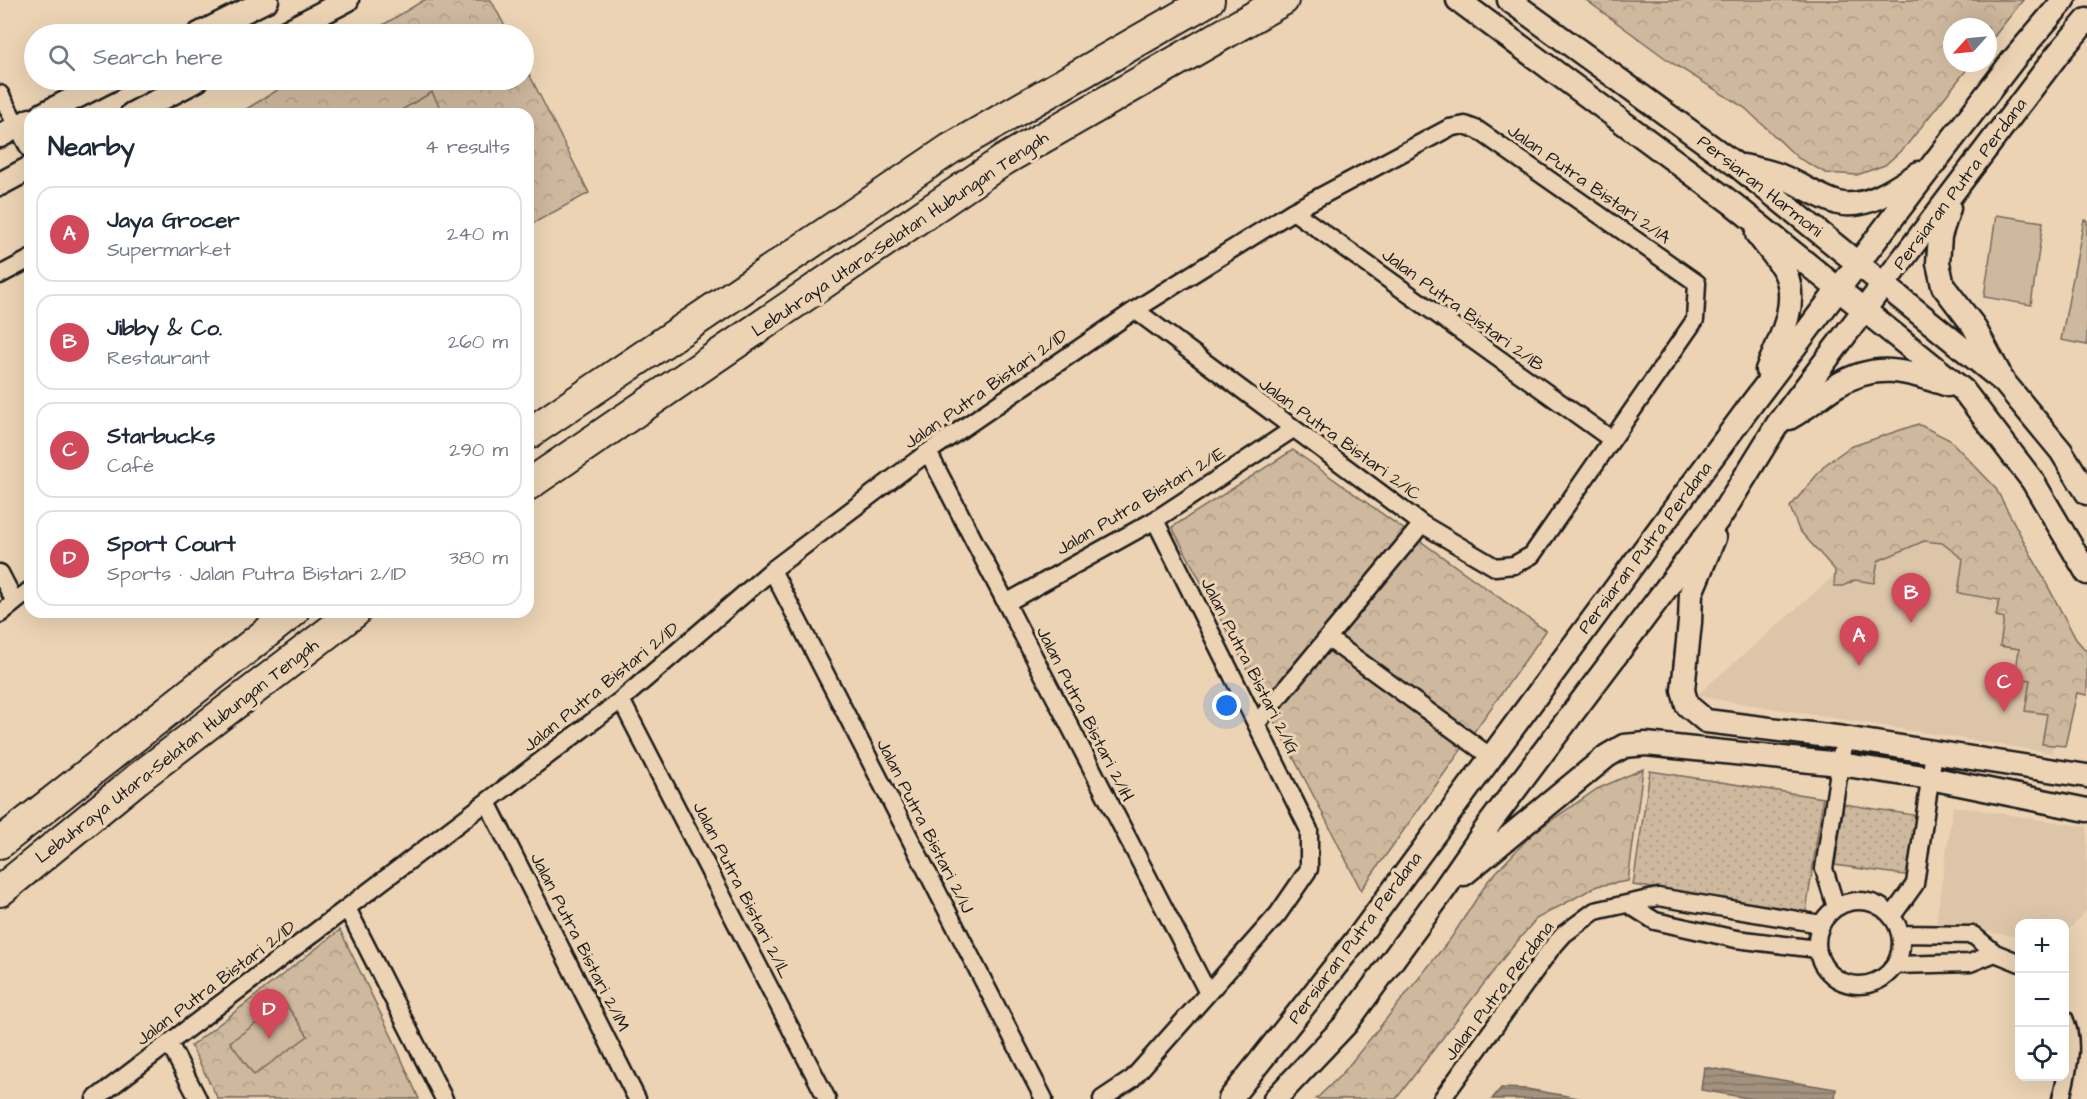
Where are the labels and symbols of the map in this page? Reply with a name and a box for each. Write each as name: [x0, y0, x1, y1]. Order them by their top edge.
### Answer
north arrow: [1943, 18, 1997, 72]
street label: Persiaran Putra Perdana: [1887, 93, 2033, 275]
street label: Jalan Putra Bistari 2/1A: [1502, 118, 1676, 250]
street label: Lebuhraya Utara–Selatan Hubungan Tengah: [747, 125, 1054, 344]
street label: Persiaran Harmoni: [1692, 129, 1828, 243]
street label: Jalan Putra Bistari 2/1B: [1377, 242, 1550, 378]
street label: Jalan Putra Bistari 2/1D: [899, 323, 1073, 455]
street label: Jalan Putra Bistari 2/1C: [1254, 371, 1427, 507]
street label: Jalan Putra Bistari 2/1E: [1052, 440, 1231, 562]
street label: Persiaran Putra Perdana: [1572, 457, 1718, 639]
street label: Jalan Putra Bistari 2/1G: [1195, 573, 1306, 759]
pin: B: [1892, 574, 1930, 623]
street label: Jalan Putra Bistari 2/1D: [518, 616, 685, 758]
pin: A: [1840, 616, 1878, 666]
street label: Jalan Putra Bistari 2/1H: [1030, 622, 1140, 806]
street label: Lebuhraya Utara–Selatan Hubungan Tengah: [30, 632, 324, 870]
pin: C: [1984, 662, 2024, 712]
your location: [1212, 691, 1241, 720]
street label: Jalan Putra Bistari 2/1J: [870, 735, 980, 918]
street label: Jalan Putra Bistari 2/1L: [687, 797, 798, 983]
street label: Persiaran Putra Perdana: [1282, 847, 1428, 1029]
street label: Jalan Putra Bistari 2/1M: [524, 848, 636, 1036]
street label: Jalan Putra Bistari 2/1D: [132, 916, 300, 1050]
street label: Jalan Putra Perdana: [1438, 916, 1560, 1066]
pin: D: [250, 990, 288, 1039]

